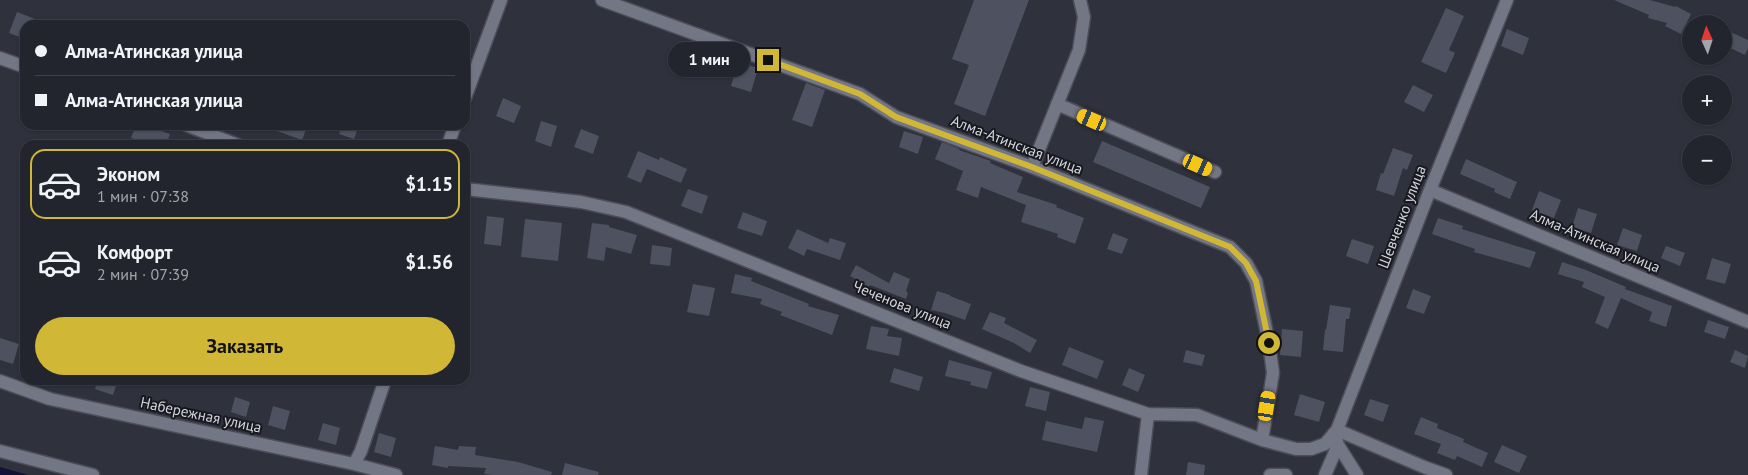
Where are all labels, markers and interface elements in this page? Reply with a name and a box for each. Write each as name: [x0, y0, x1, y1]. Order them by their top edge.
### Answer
north arrow: [1682, 15, 1732, 65]
map controls: [1682, 15, 1732, 185]
text: Алма-Атинская улица: [65, 39, 243, 63]
callout: 1 мин: [668, 42, 750, 78]
text: 1 мин: [688, 49, 730, 69]
route end: [757, 49, 779, 71]
button: +: [1682, 75, 1732, 125]
text: Алма-Атинская улица: [65, 88, 243, 112]
car: [1075, 107, 1108, 133]
street label: Алма-Атинская улица: [949, 111, 1086, 178]
button: −: [1682, 135, 1732, 185]
car: [1181, 152, 1214, 178]
icon: car: [37, 162, 82, 207]
text: Эконом: [97, 162, 160, 186]
street label: Шевченко улица: [1373, 163, 1430, 271]
text: $1.15: [405, 172, 453, 196]
text: 1 мин · 07:38: [97, 186, 189, 206]
street label: Алма-Атинская улица: [1527, 205, 1663, 277]
icon: car: [37, 240, 82, 285]
text: Комфорт: [97, 240, 173, 264]
text: $1.56: [405, 250, 453, 274]
text: 2 мин · 07:39: [97, 264, 189, 284]
street label: Чеченова улица: [850, 276, 954, 333]
button: Заказать: [35, 317, 455, 375]
route start: [1258, 332, 1280, 354]
car: [1257, 390, 1276, 422]
street label: Набережная улица: [139, 392, 264, 437]

